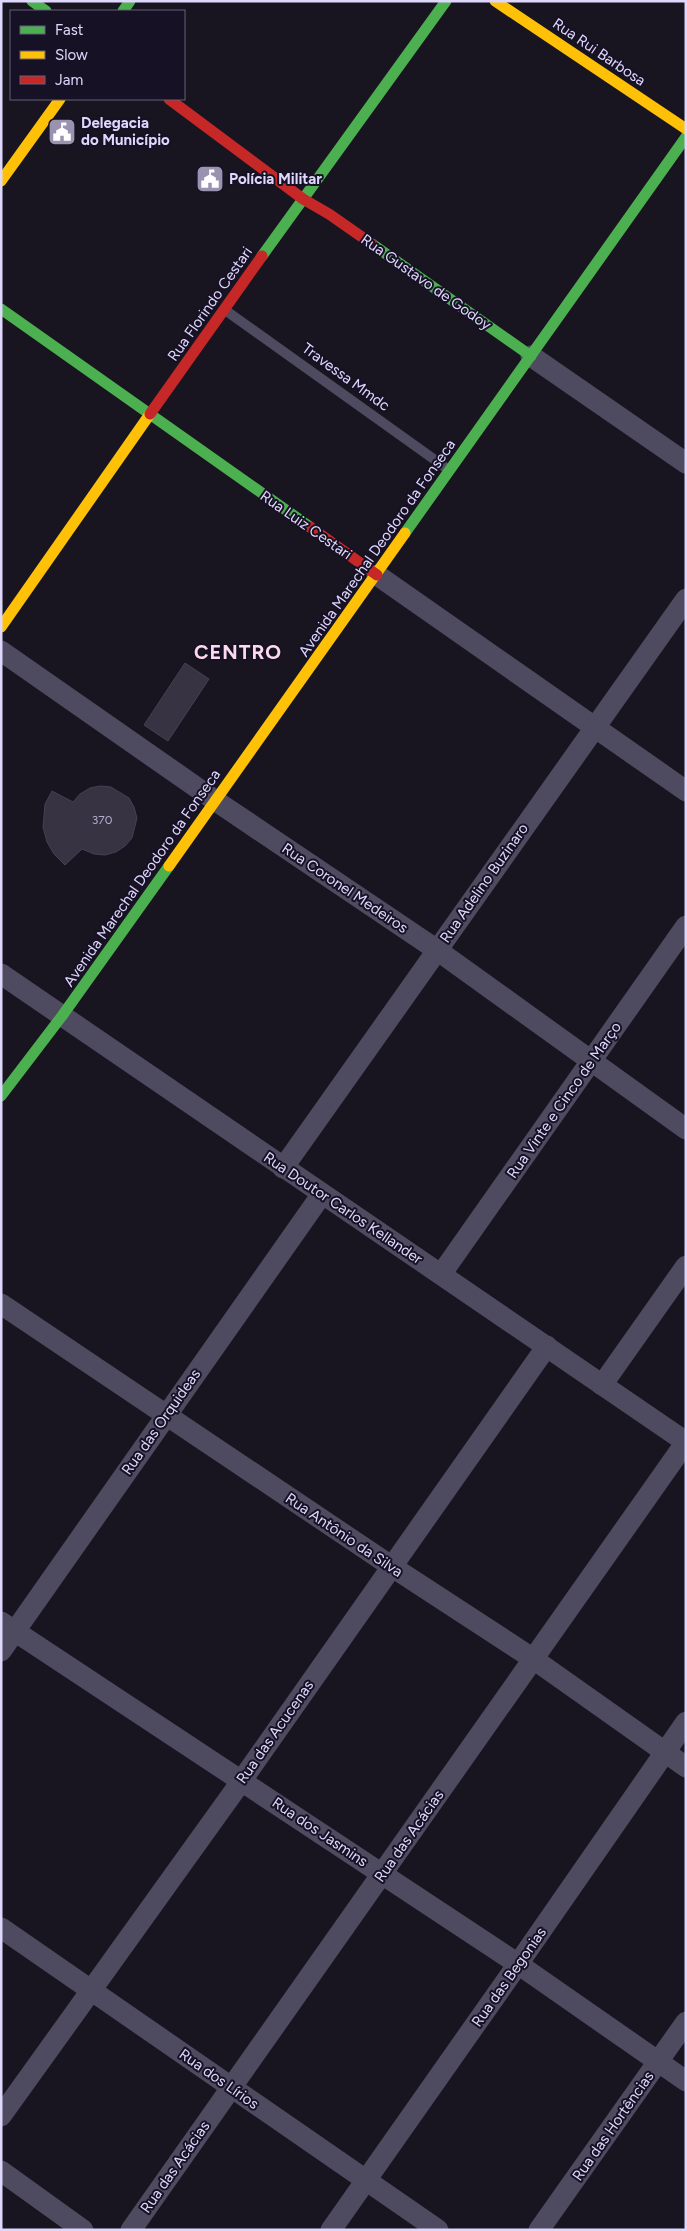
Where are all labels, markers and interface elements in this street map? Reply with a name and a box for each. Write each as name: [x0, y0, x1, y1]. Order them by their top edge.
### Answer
legend: [10, 10, 185, 100]
street label: Rua Rui Barbosa: [549, 14, 649, 90]
text: Fast: [55, 21, 84, 39]
text: Slow: [55, 46, 88, 64]
text: Jam: [55, 71, 83, 89]
place label: Delegacia do Município: [81, 114, 170, 149]
public building icon: Delegacia do Município: [47, 117, 77, 147]
public building icon: Polícia Militar: [195, 164, 225, 194]
place label: Polícia Militar: [229, 170, 322, 188]
street label: Rua Gustavo de Godoy: [357, 230, 495, 334]
street label: Rua Florindo Cestari: [164, 243, 256, 365]
street label: Travessa Mmdc: [299, 339, 393, 415]
street label: Avenida Marechal Deodoro da Fonseca: [295, 436, 459, 660]
street label: Rua Luiz Cestari: [257, 487, 355, 563]
district label: CENTRO: [194, 640, 282, 664]
street label: Avenida Marechal Deodoro da Fonseca: [60, 766, 224, 990]
house number: 370: [92, 813, 113, 827]
street label: Rua Adelino Buzinaro: [436, 819, 532, 946]
street label: Rua Coronel Medeiros: [279, 839, 411, 937]
street label: Rua Vinte e Cinco de Março: [503, 1018, 625, 1182]
street label: Rua Doutor Carlos Kellander: [260, 1148, 426, 1268]
street label: Rua das Orquideas: [118, 1366, 204, 1478]
street label: Rua Antônio da Silva: [282, 1489, 406, 1581]
street label: Rua das Acucenas: [233, 1677, 317, 1787]
street label: Rua das Acácias: [371, 1786, 447, 1886]
street label: Rua dos Jasmins: [269, 1793, 371, 1871]
street label: Rua das Begonias: [468, 1924, 550, 2030]
street label: Rua dos Lírios: [176, 2045, 262, 2113]
street label: Rua das Hortências: [568, 2068, 658, 2184]
street label: Rua das Acácias: [137, 2117, 213, 2217]

